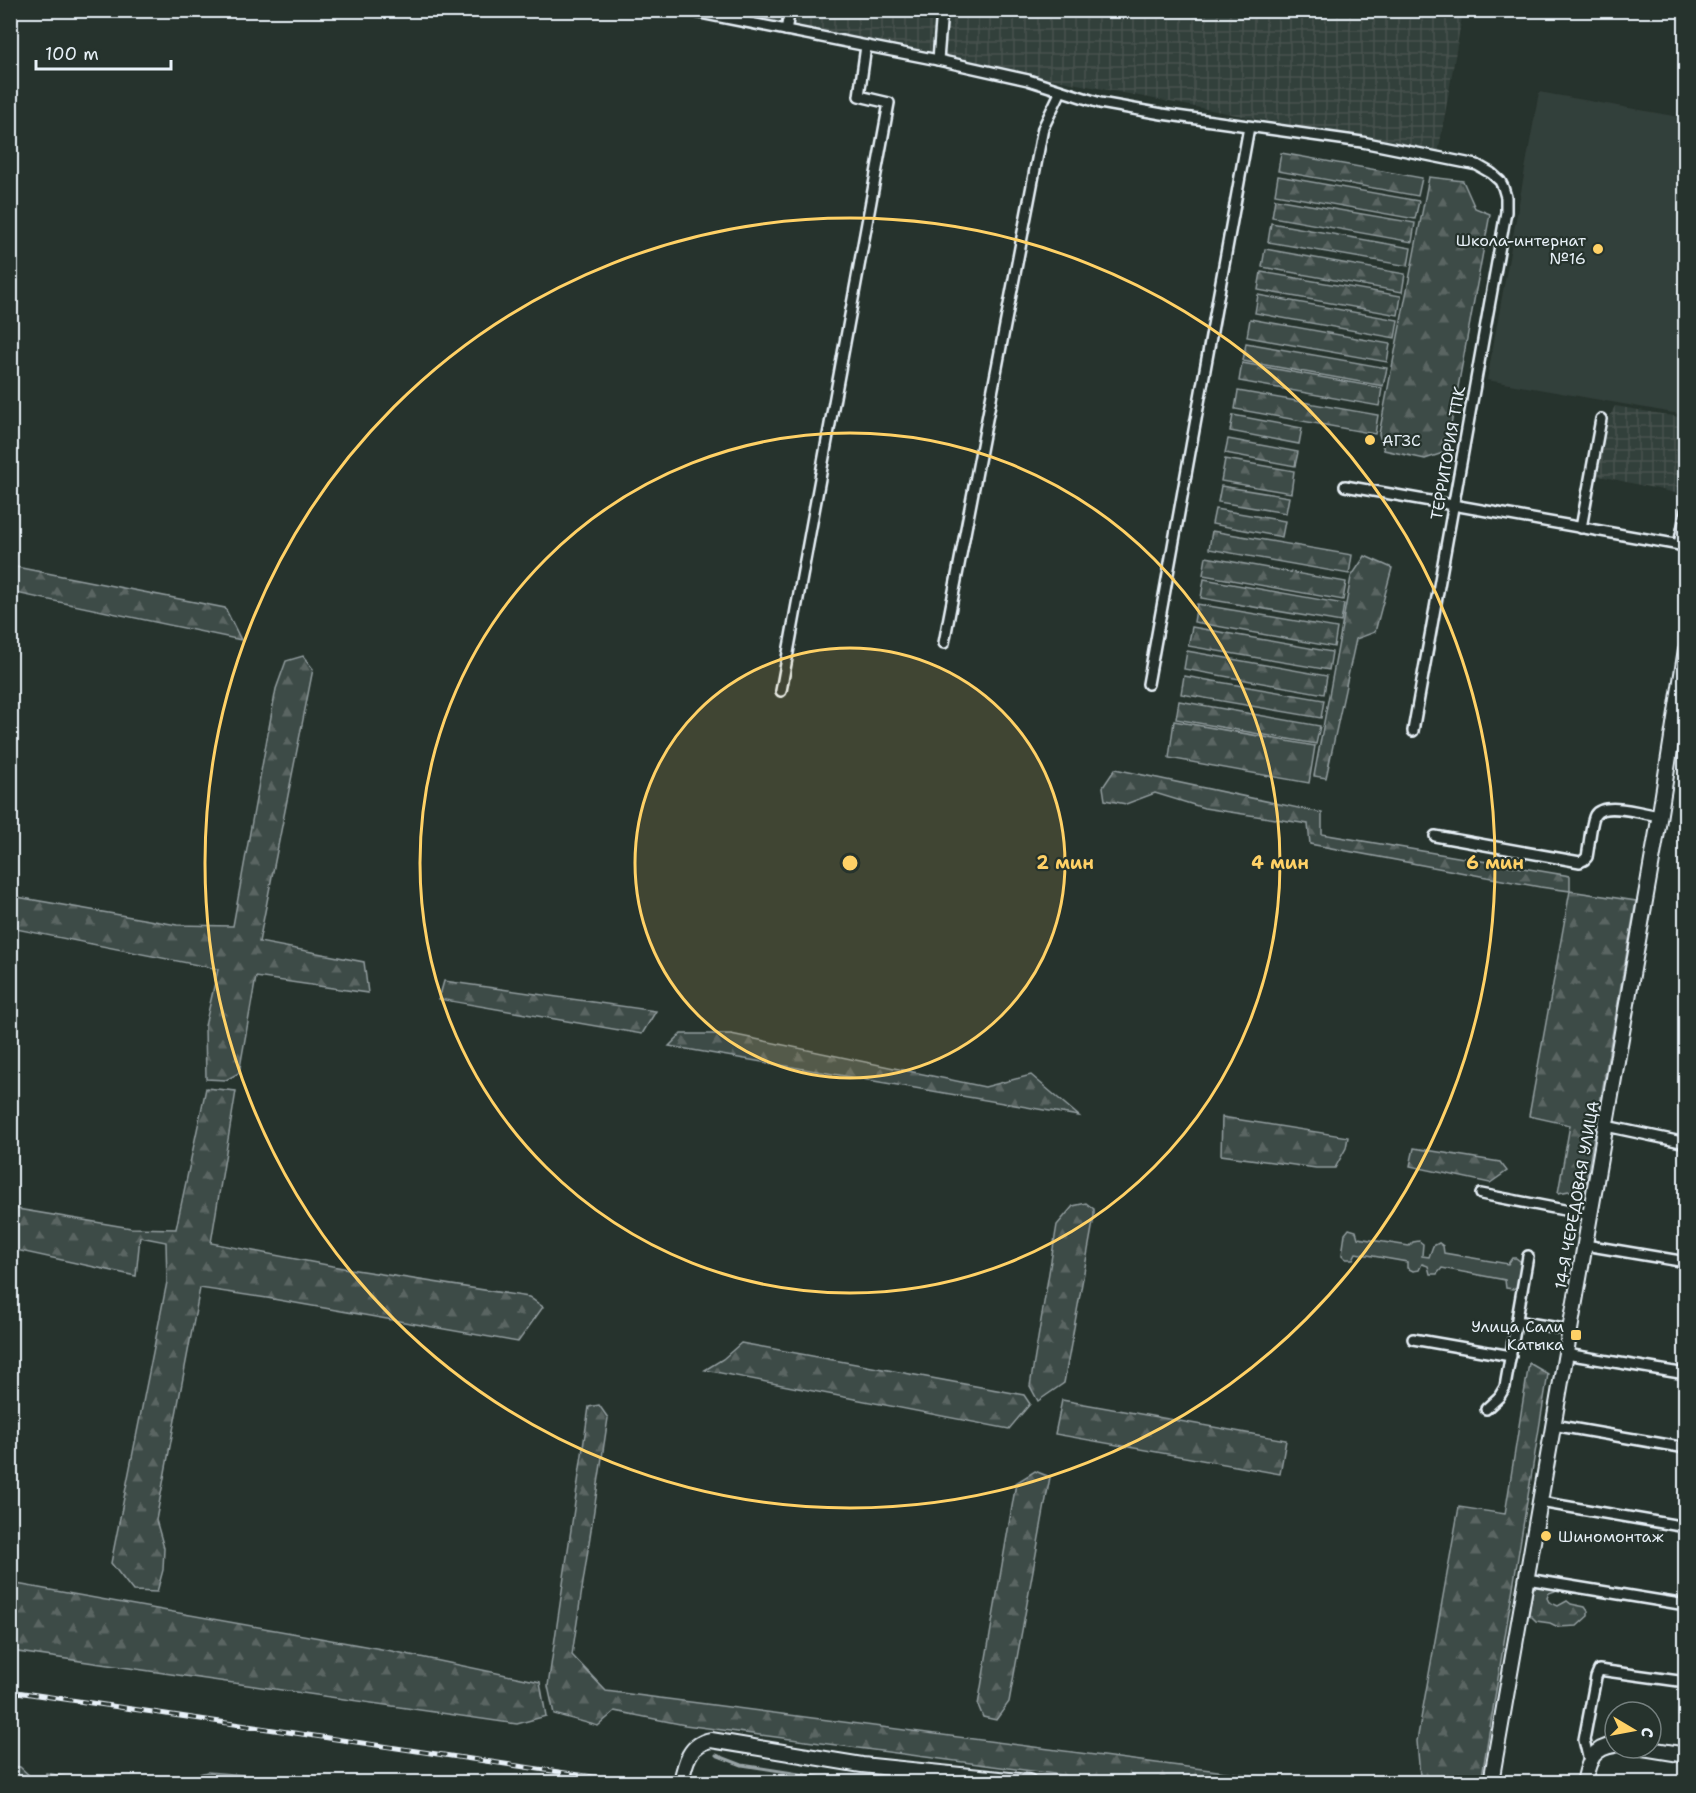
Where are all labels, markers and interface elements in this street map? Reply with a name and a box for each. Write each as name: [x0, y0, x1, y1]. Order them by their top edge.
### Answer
scale bar: [36, 33, 171, 71]
text: 100 m: [45, 42, 99, 66]
place label: Школа-интернат №16: [1456, 230, 1587, 269]
marker: Школа-интернат №16: [1591, 242, 1605, 256]
street label: ТЕРРИТОРИЯ ТПК: [1426, 384, 1470, 522]
place label: АГЗС: [1382, 430, 1421, 451]
marker: АГЗС: [1363, 433, 1377, 447]
text: 2 мин: [1036, 851, 1094, 875]
text: 4 мин: [1251, 851, 1309, 875]
text: 6 мин: [1466, 851, 1524, 875]
centre of rings: [840, 853, 860, 873]
street label: 14-Я ЧЕРЕДОВАЯ УЛИЦА: [1550, 1099, 1604, 1291]
place label: Улица Сали Катыка: [1471, 1316, 1564, 1355]
marker: Улица Сали Катыка: [1569, 1328, 1583, 1342]
place label: Шиномонтаж: [1558, 1526, 1664, 1547]
marker: Шиномонтаж: [1539, 1529, 1553, 1543]
north arrow: [1603, 1700, 1663, 1760]
text: С: [1636, 1726, 1658, 1739]

